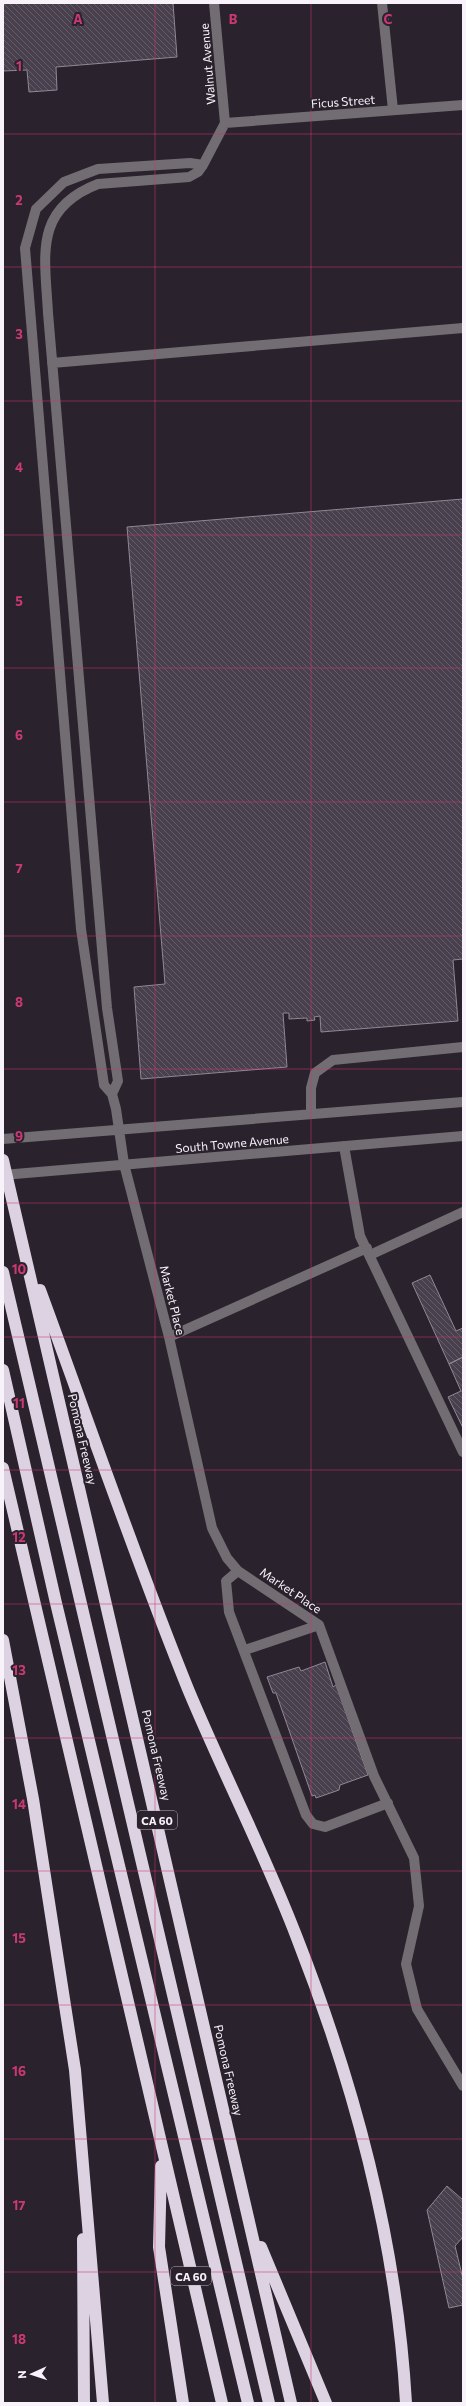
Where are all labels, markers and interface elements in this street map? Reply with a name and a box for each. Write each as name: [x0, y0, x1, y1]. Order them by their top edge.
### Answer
text: A: [73, 11, 83, 27]
text: B: [229, 11, 238, 27]
text: C: [384, 11, 393, 27]
street label: Walnut Avenue: [196, 23, 218, 105]
text: 1: [16, 58, 22, 74]
street label: Ficus Street: [310, 92, 376, 110]
text: 2: [15, 192, 23, 208]
text: 3: [15, 326, 23, 342]
text: 4: [15, 459, 23, 475]
text: 5: [15, 593, 23, 609]
text: 6: [15, 727, 23, 743]
text: 7: [15, 860, 23, 876]
text: 8: [15, 994, 23, 1010]
text: 9: [15, 1128, 23, 1144]
street label: South Towne Avenue: [175, 1131, 289, 1155]
text: 10: [12, 1261, 27, 1277]
street label: Market Place: [158, 1264, 188, 1336]
street label: Pomona Freeway: [66, 1392, 100, 1486]
text: 11: [13, 1395, 25, 1411]
text: 12: [12, 1529, 26, 1545]
street label: Market Place: [258, 1564, 324, 1616]
text: 13: [12, 1662, 26, 1678]
street label: Pomona Freeway: [140, 1708, 174, 1802]
text: 14: [12, 1796, 26, 1812]
road number: CA 60: [137, 1811, 177, 1829]
text: 15: [12, 1930, 26, 1946]
street label: Pomona Freeway: [212, 2023, 246, 2117]
text: 16: [12, 2063, 26, 2079]
text: 17: [12, 2197, 26, 2213]
road number: CA 60: [171, 2267, 211, 2285]
text: 18: [12, 2331, 26, 2347]
north arrow: [12, 2354, 52, 2394]
text: N: [15, 2370, 28, 2379]

